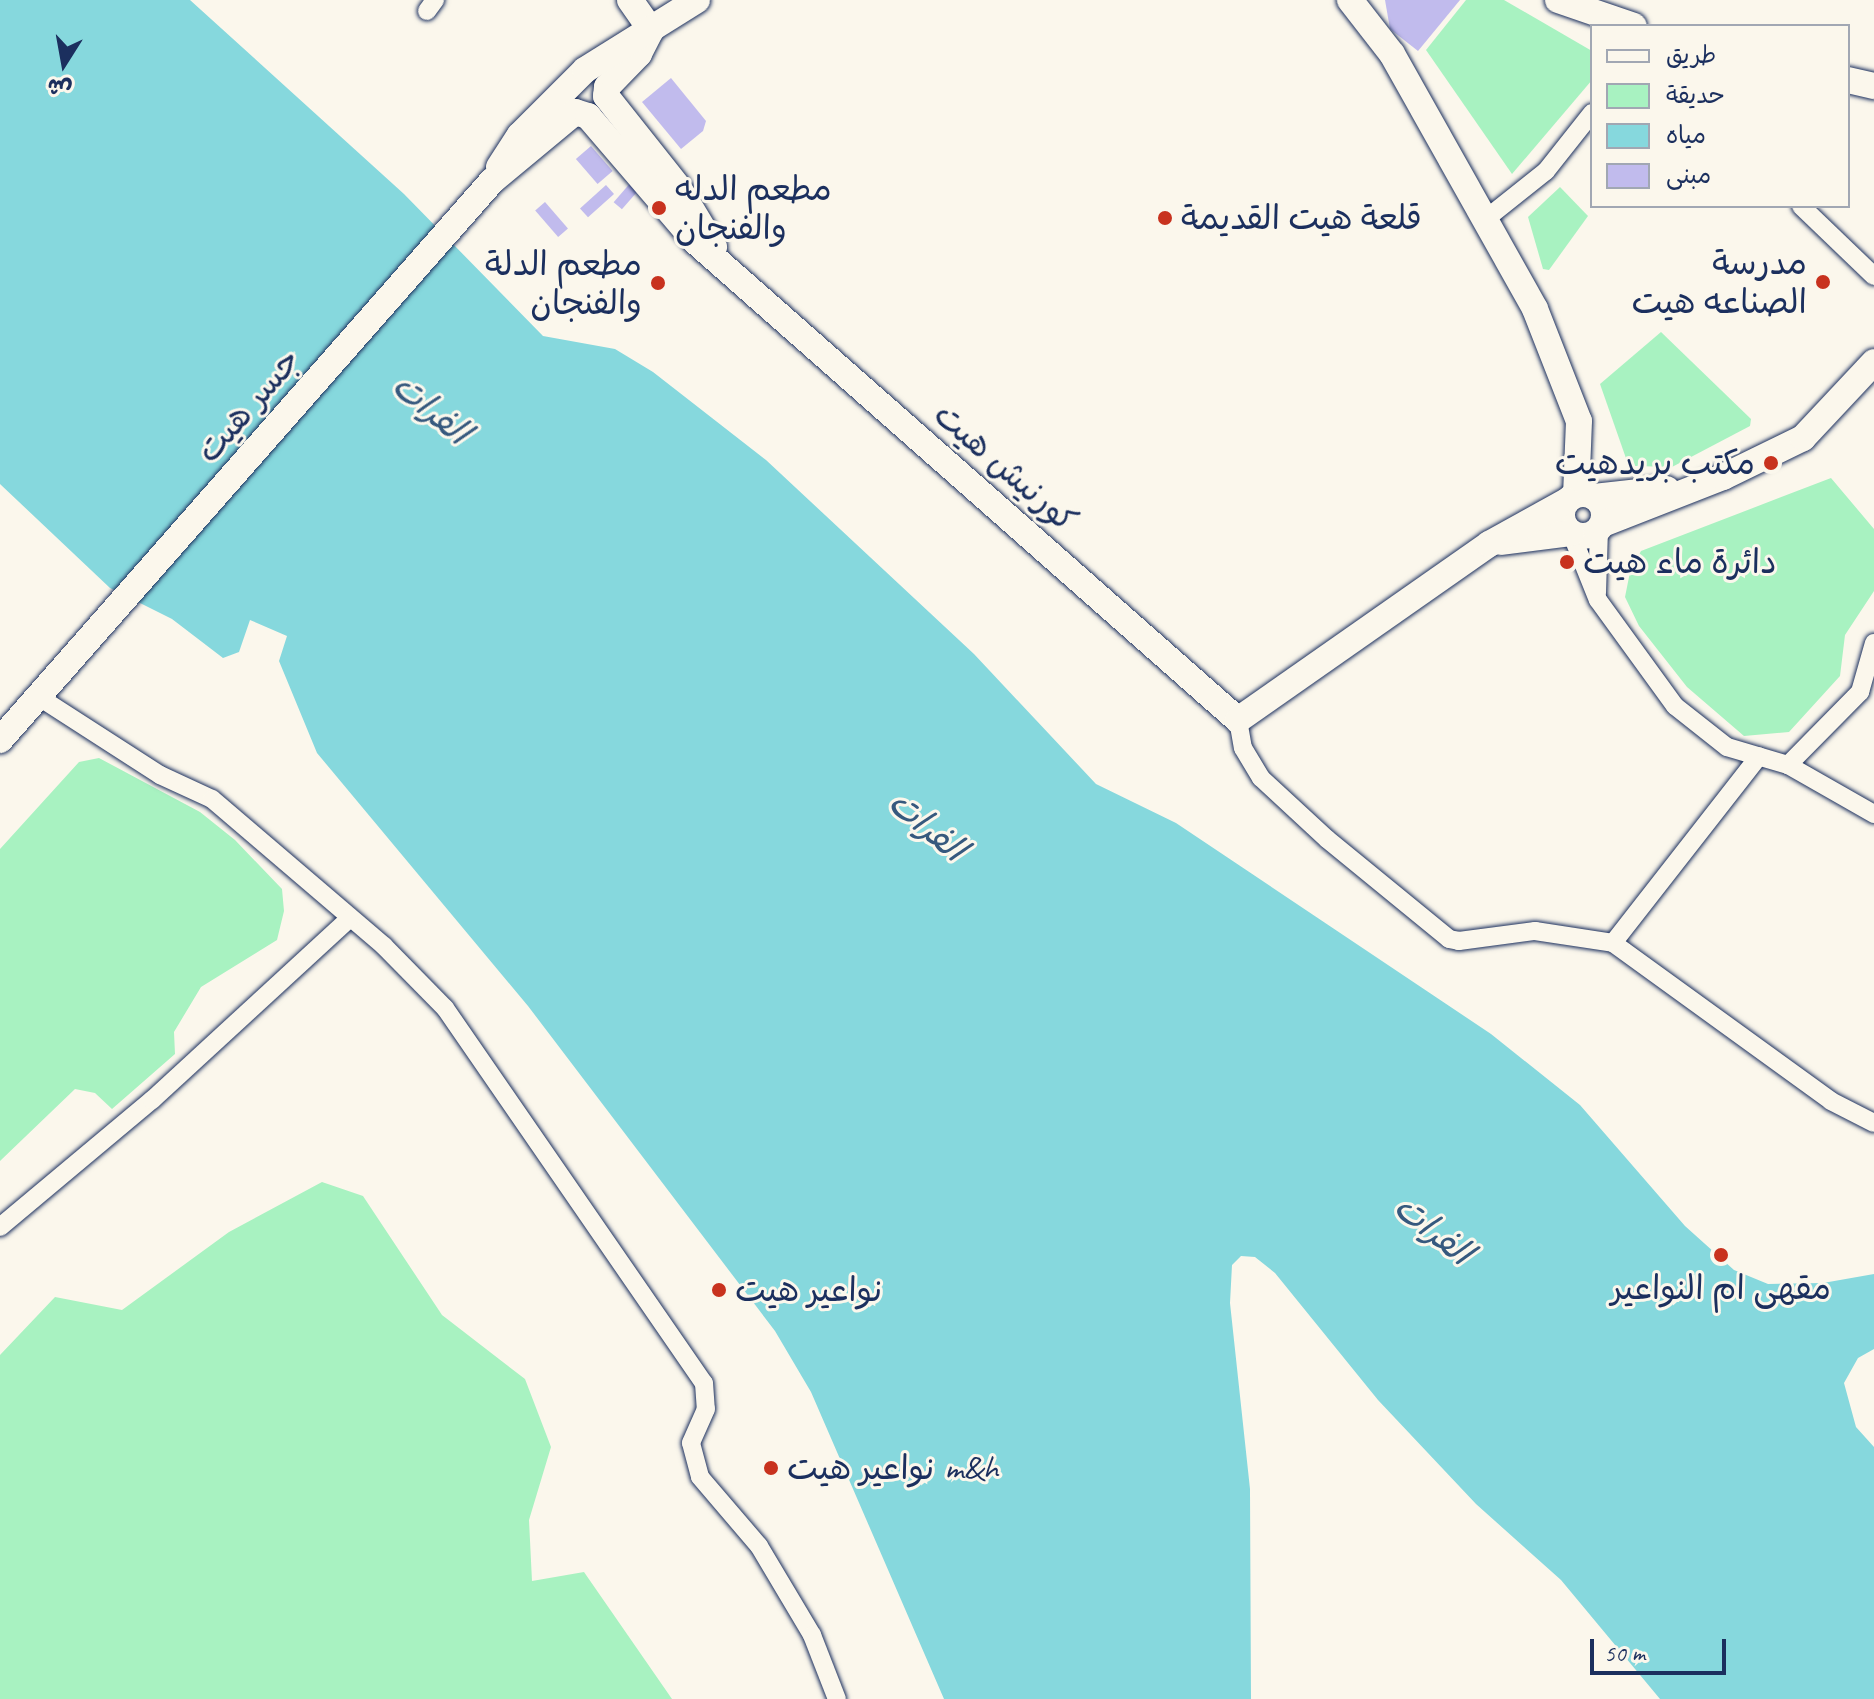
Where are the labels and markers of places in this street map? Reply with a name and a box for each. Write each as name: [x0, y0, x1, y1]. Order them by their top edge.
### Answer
place label: مطعم الدله والفنجان: [675, 168, 832, 248]
place label: قلعة هيت القديمة: [1181, 198, 1422, 238]
marker: مطعم الدله والفنجان: [650, 199, 668, 217]
marker: قلعة هيت القديمة: [1156, 209, 1174, 227]
place label: مدرسة الصناعه هيت: [1631, 242, 1807, 322]
place label: مطعم الدلة والفنجان: [485, 243, 642, 322]
marker: مدرسة الصناعه هيت: [1814, 273, 1832, 291]
marker: مطعم الدلة والفنجان: [649, 274, 667, 292]
place label: مكتب بريدهيت: [1555, 443, 1755, 483]
marker: مكتب بريدهيت: [1762, 454, 1780, 472]
place label: دائرة ماء هيت: [1583, 542, 1777, 582]
marker: دائرة ماء هيت: [1558, 553, 1576, 571]
marker: مقهى ام النواعير: [1712, 1246, 1730, 1264]
place label: مقهى ام النواعير: [1611, 1268, 1831, 1308]
place label: نواعير هيت: [735, 1270, 884, 1310]
marker: نواعير هيت: [710, 1281, 728, 1299]
place label: نواعير هيت m&h: [787, 1448, 998, 1488]
marker: نواعير هيت m&h: [762, 1459, 780, 1477]

